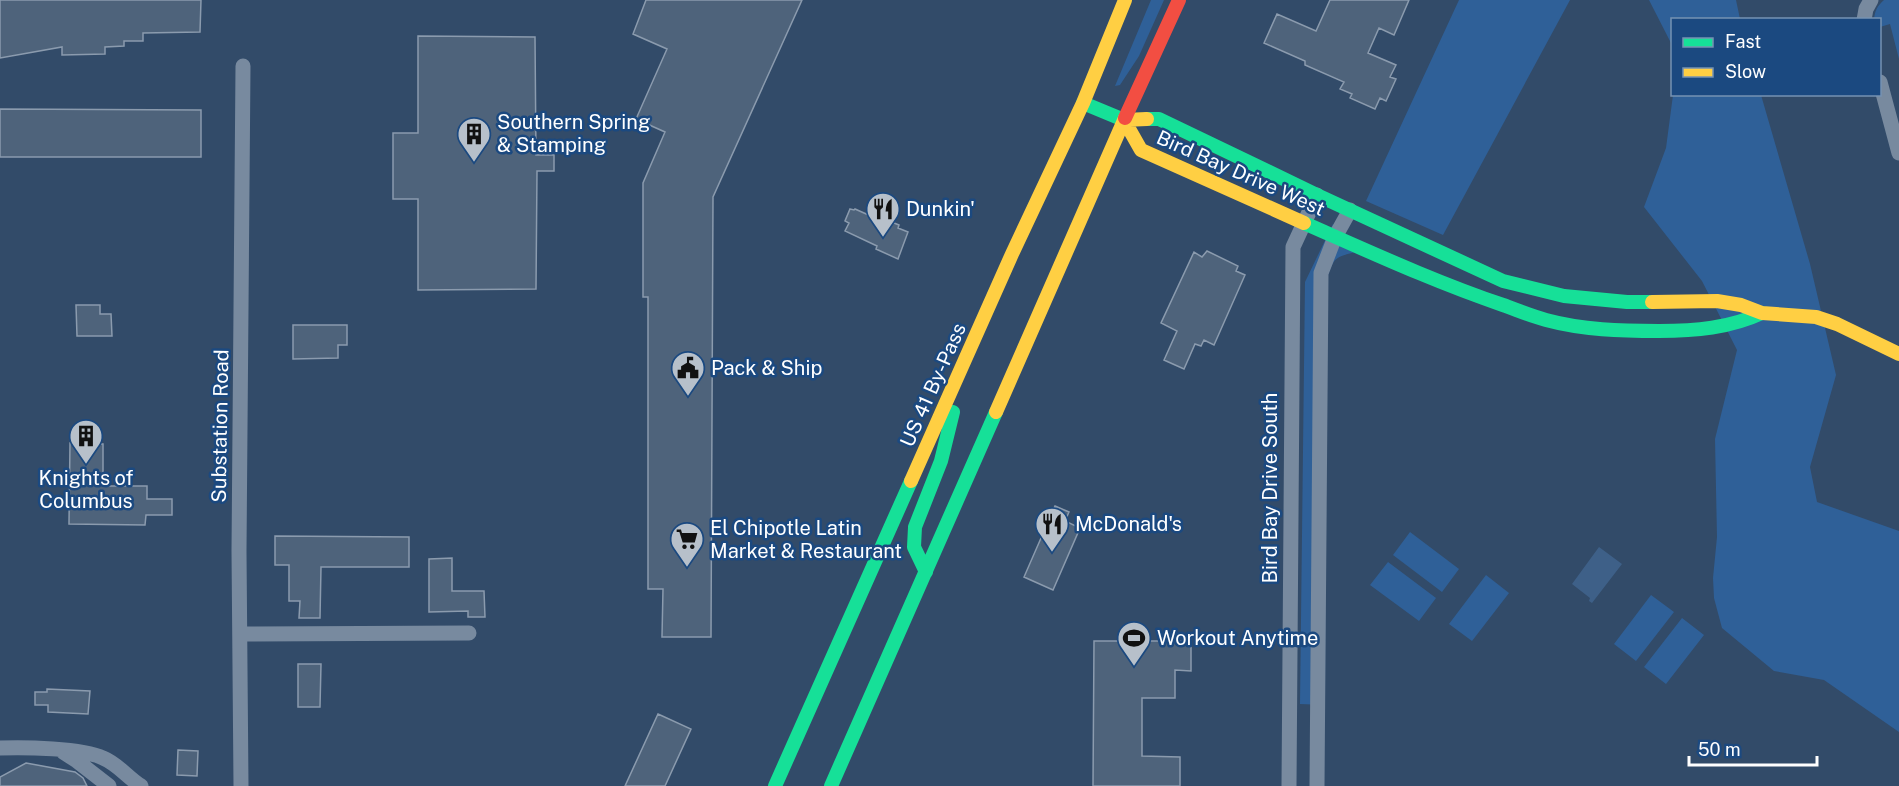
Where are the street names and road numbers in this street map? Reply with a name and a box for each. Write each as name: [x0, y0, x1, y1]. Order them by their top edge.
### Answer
street label: Bird Bay Drive West: [1153, 125, 1329, 221]
street label: US 41 By-Pass: [895, 319, 971, 451]
street label: Substation Road: [207, 349, 233, 503]
street label: Bird Bay Drive South: [1258, 393, 1282, 583]

